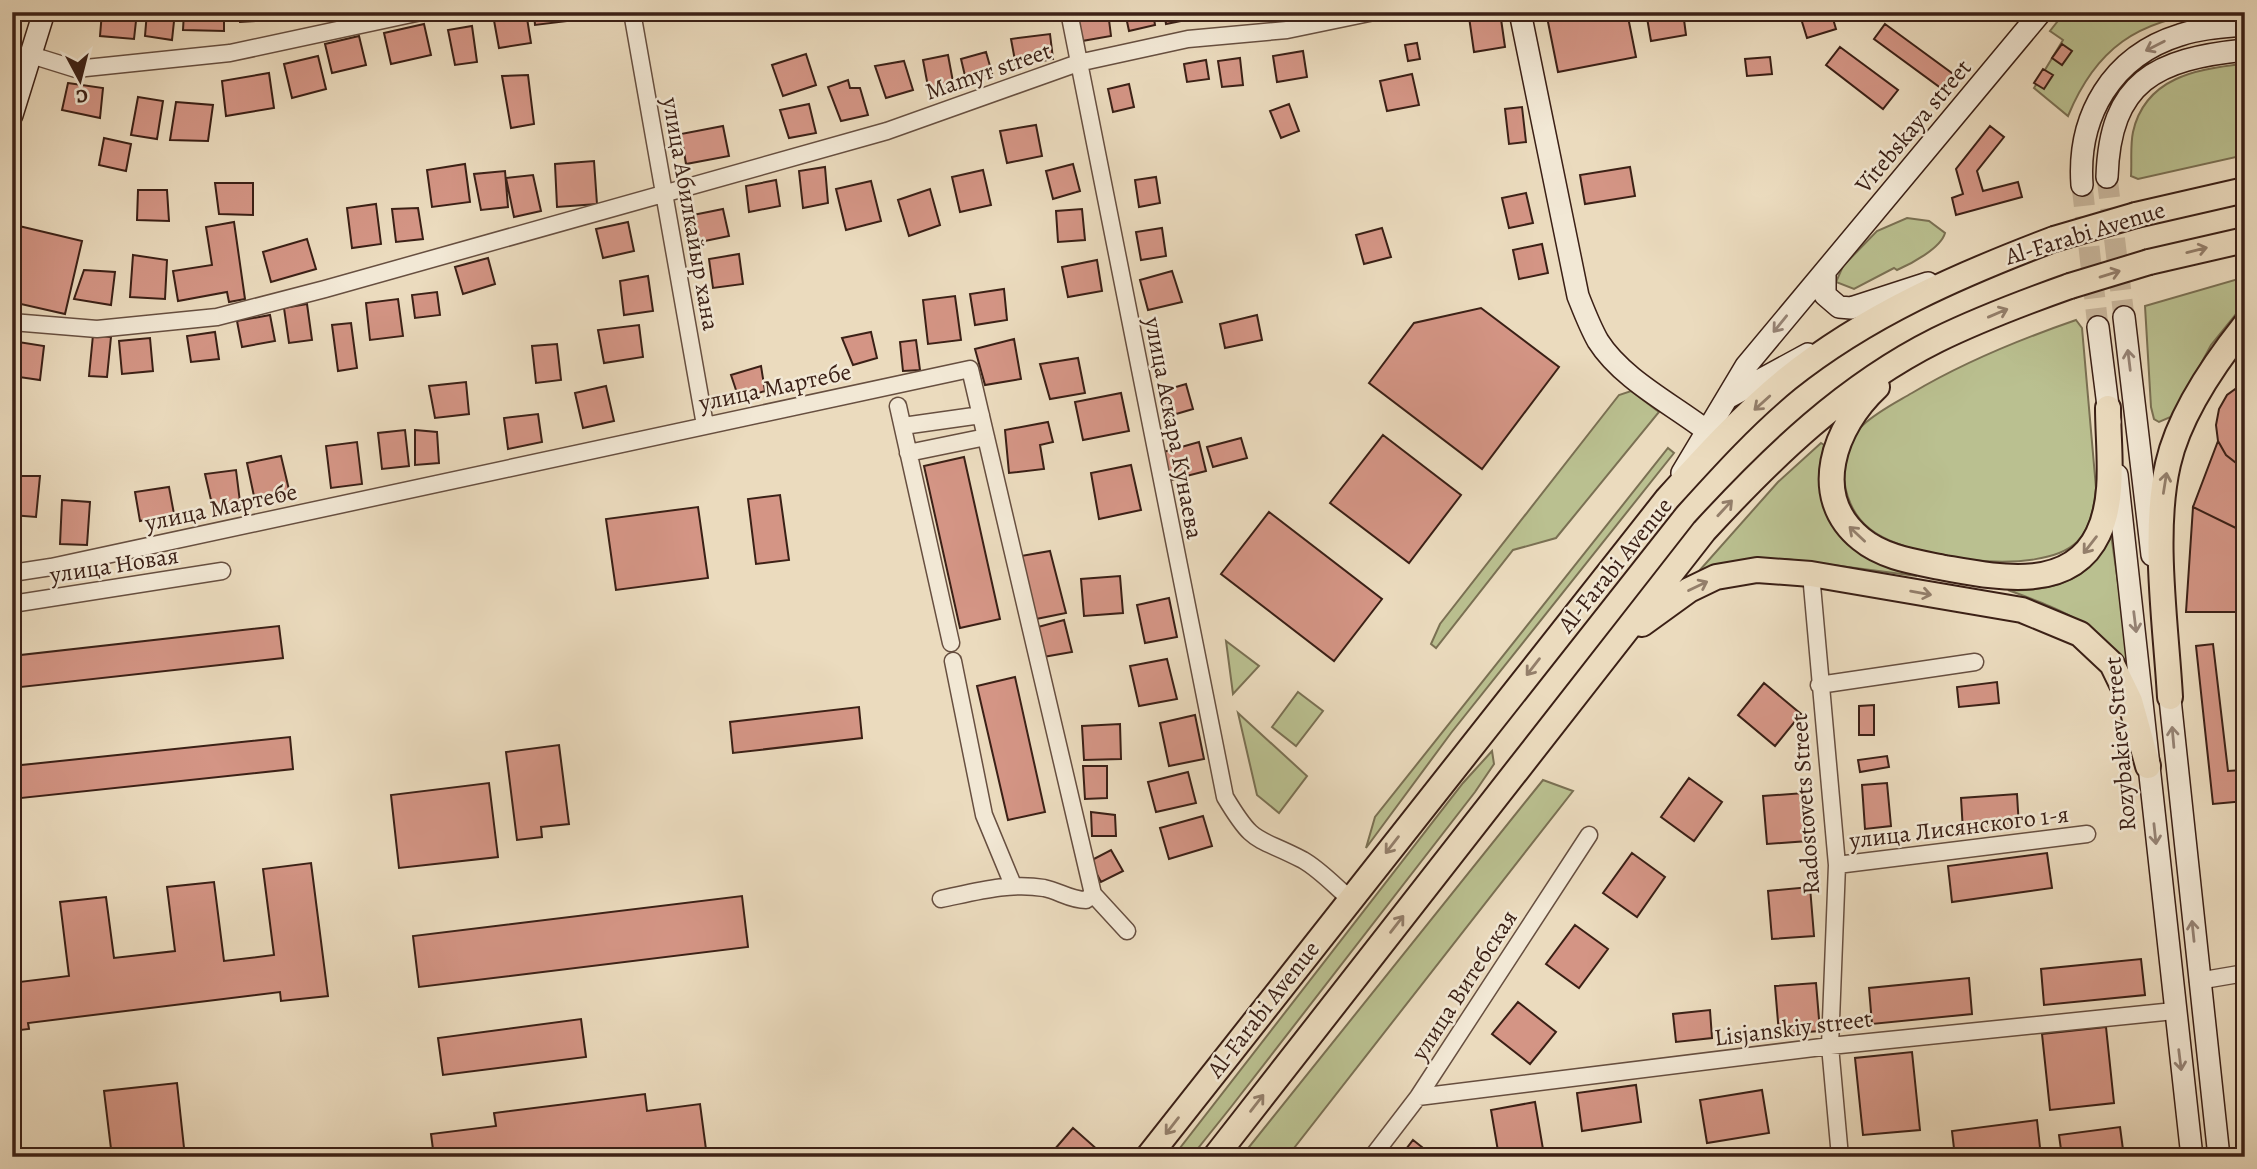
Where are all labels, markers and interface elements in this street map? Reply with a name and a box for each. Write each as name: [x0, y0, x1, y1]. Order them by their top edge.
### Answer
street label: Mamyr street: [921, 34, 1055, 108]
one-way arrow: [2145, 39, 2166, 53]
north arrow: [46, 46, 116, 116]
street label: Vitebskaya street: [1847, 52, 1978, 200]
text: С: [75, 82, 89, 109]
street label: улица Абилкайыр хана: [655, 94, 727, 333]
street label: Al-Farabi Avenue: [2000, 193, 2169, 273]
one-way arrow: [2185, 243, 2208, 257]
one-way arrow: [2098, 266, 2120, 279]
one-way arrow: [1987, 306, 2009, 319]
street label: улица Аскара Кунаева: [1137, 313, 1211, 542]
one-way arrow: [1772, 315, 1787, 333]
one-way arrow: [2122, 349, 2135, 372]
street label: улица Мартебе: [695, 355, 854, 419]
one-way arrow: [1754, 394, 1771, 411]
one-way arrow: [2158, 472, 2171, 495]
street label: улица Мартебе: [141, 475, 300, 539]
street label: Al-Farabi Avenue: [1550, 491, 1680, 640]
one-way arrow: [1717, 499, 1733, 517]
one-way arrow: [1848, 526, 1866, 542]
one-way arrow: [2082, 536, 2097, 554]
street label: улица Новая: [46, 539, 181, 591]
one-way arrow: [1687, 579, 1708, 592]
one-way arrow: [1909, 587, 1932, 600]
one-way arrow: [2128, 610, 2141, 632]
street label: Rozybakiev Street: [2096, 655, 2144, 833]
one-way arrow: [1526, 657, 1541, 676]
street label: Radostovets Street: [1783, 712, 1827, 896]
one-way arrow: [2166, 727, 2179, 749]
street label: улица Лисянского 1-я: [1846, 798, 2071, 856]
one-way arrow: [2149, 822, 2162, 845]
one-way arrow: [1384, 836, 1399, 854]
street label: улица Витебская: [1403, 904, 1525, 1067]
one-way arrow: [1390, 915, 1405, 934]
one-way arrow: [2186, 920, 2199, 943]
street label: Al-Farabi Avenue: [1199, 934, 1327, 1085]
street label: Lisjanskiy street: [1712, 1002, 1874, 1054]
one-way arrow: [2174, 1049, 2187, 1071]
one-way arrow: [1249, 1094, 1264, 1113]
one-way arrow: [1164, 1116, 1179, 1135]

